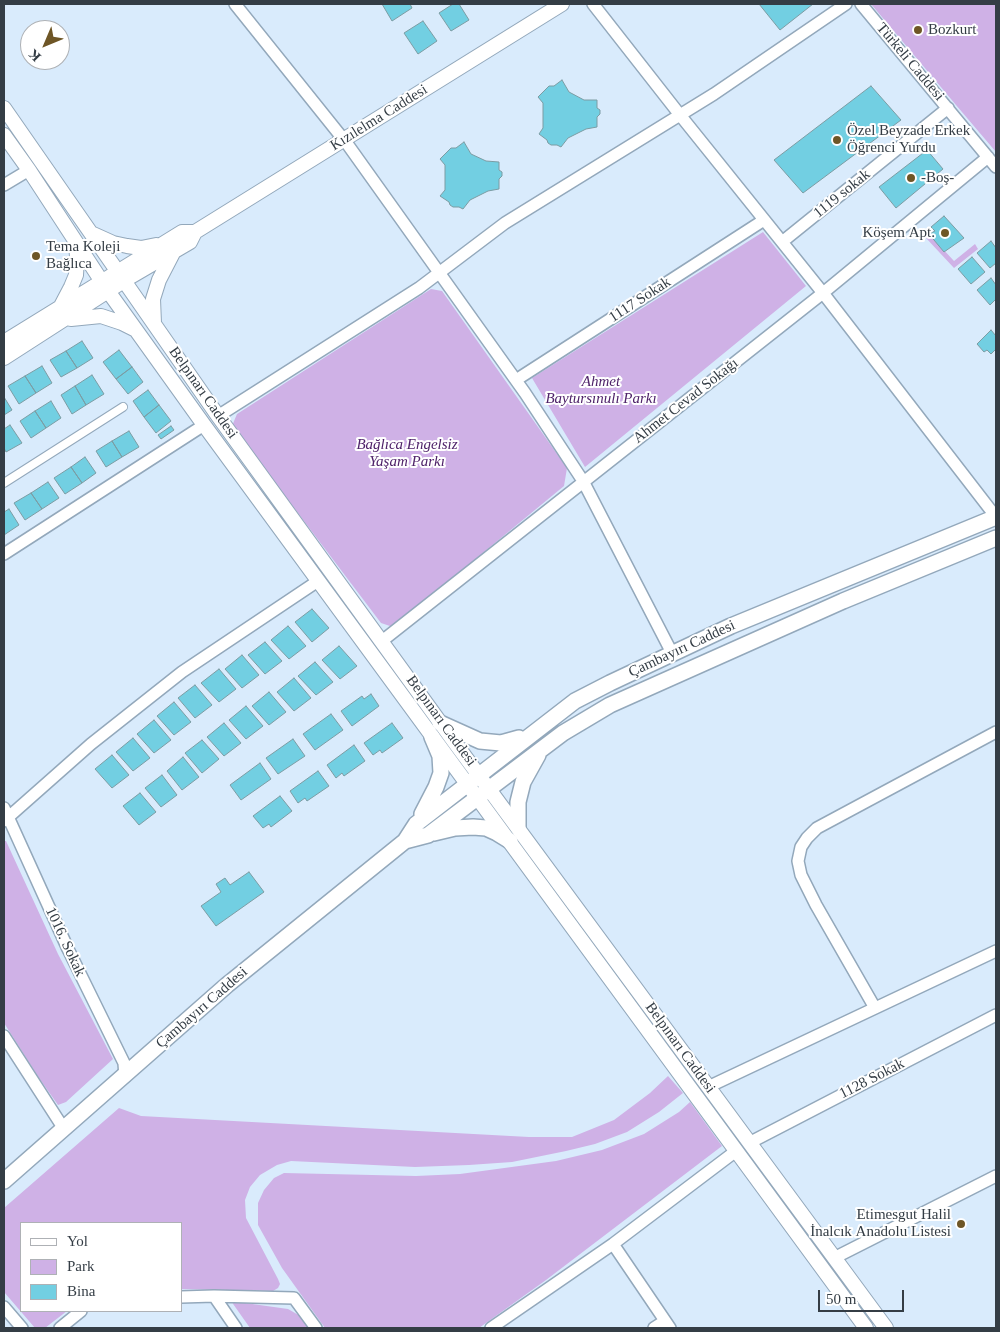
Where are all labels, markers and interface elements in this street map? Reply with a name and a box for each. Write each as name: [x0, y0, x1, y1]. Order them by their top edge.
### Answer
street label: Türkeli Caddesi: [872, 19, 948, 105]
north arrow: [20, 20, 70, 70]
place label: Bozkurt: [928, 21, 976, 39]
marker: Bozkurt: [912, 24, 924, 36]
text: K: [26, 46, 44, 64]
street label: Kızılelma Caddesi: [327, 81, 431, 155]
place label: Özel Beyzade Erkek Öğrenci Yurdu: [847, 122, 970, 157]
marker: Özel Beyzade Erkek Öğrenci Yurdu: [831, 134, 843, 146]
street label: 1119 sokak: [810, 166, 874, 222]
place label: -Boş-: [921, 169, 954, 187]
marker: -Boş-: [905, 172, 917, 184]
place label: Köşem Apt.: [863, 224, 935, 242]
marker: Köşem Apt.: [939, 227, 951, 239]
place label: Tema Koleji Bağlıca: [46, 238, 120, 273]
marker: Tema Koleji Bağlıca: [30, 250, 42, 262]
street label: 1117 Sokak: [606, 273, 674, 327]
street label: Belpınarı Caddesi: [165, 344, 241, 442]
street label: Ahmet Cevad Sokağı: [630, 354, 742, 448]
park label: Ahmet Baytursınulı Parkı: [545, 373, 657, 408]
park label: Bağlıca Engelsiz Yaşam Parkı: [356, 436, 458, 471]
street label: Çambayırı Caddesi: [626, 616, 738, 682]
street label: Belpınarı Caddesi: [402, 672, 480, 770]
street label: 1016. Sokak: [41, 904, 89, 980]
street label: Çambayırı Caddesi: [153, 963, 251, 1053]
street label: Belpınarı Caddesi: [641, 999, 719, 1097]
street label: 1128 Sokak: [836, 1055, 908, 1103]
place label: Etimesgut Halil İnalcık Anadolu Listesi: [810, 1206, 951, 1241]
marker: Etimesgut Halil İnalcık Anadolu Listesi: [955, 1218, 967, 1230]
legend: [20, 1222, 182, 1312]
text: Yol: [67, 1233, 88, 1249]
text: Park: [67, 1258, 95, 1274]
scale bar: [820, 1280, 906, 1312]
text: Bina: [67, 1283, 95, 1299]
text: 50 m: [826, 1291, 856, 1307]

